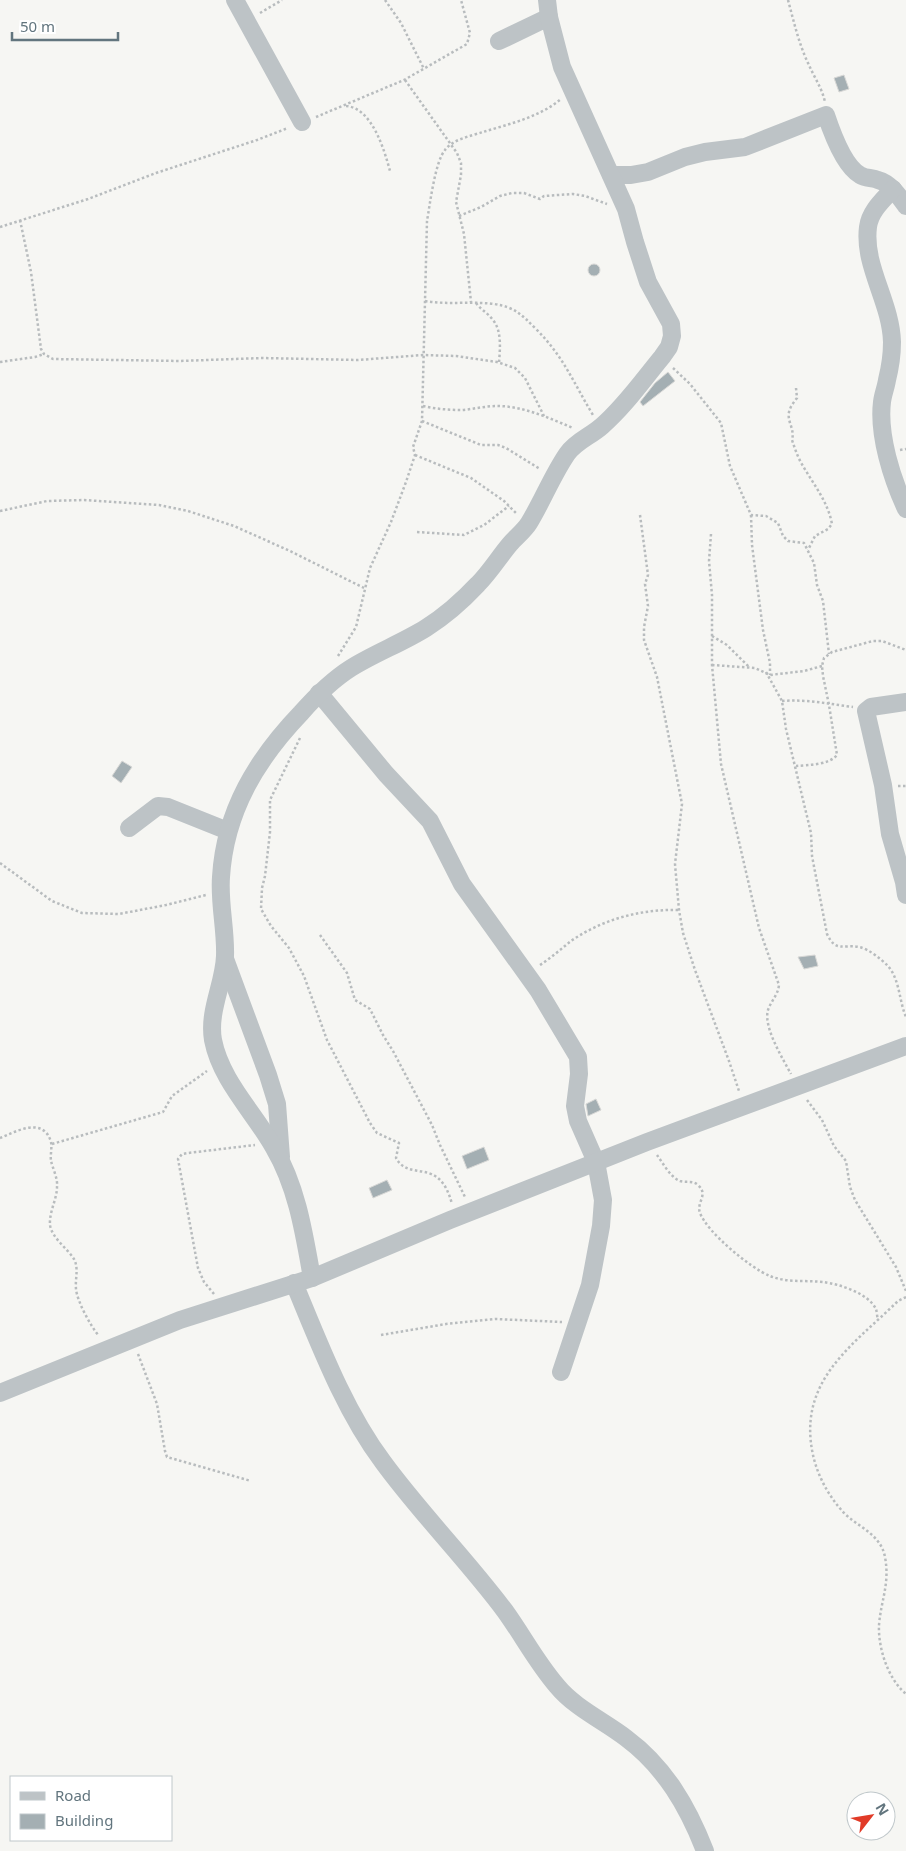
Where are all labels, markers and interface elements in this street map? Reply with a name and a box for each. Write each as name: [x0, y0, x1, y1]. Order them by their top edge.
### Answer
scale bar: [12, 10, 119, 42]
text: 50 m: [20, 16, 55, 36]
legend: [10, 1776, 172, 1841]
text: Road: [55, 1785, 91, 1805]
north arrow: [846, 1791, 896, 1841]
text: N: [871, 1799, 894, 1819]
text: Building: [55, 1810, 113, 1830]

